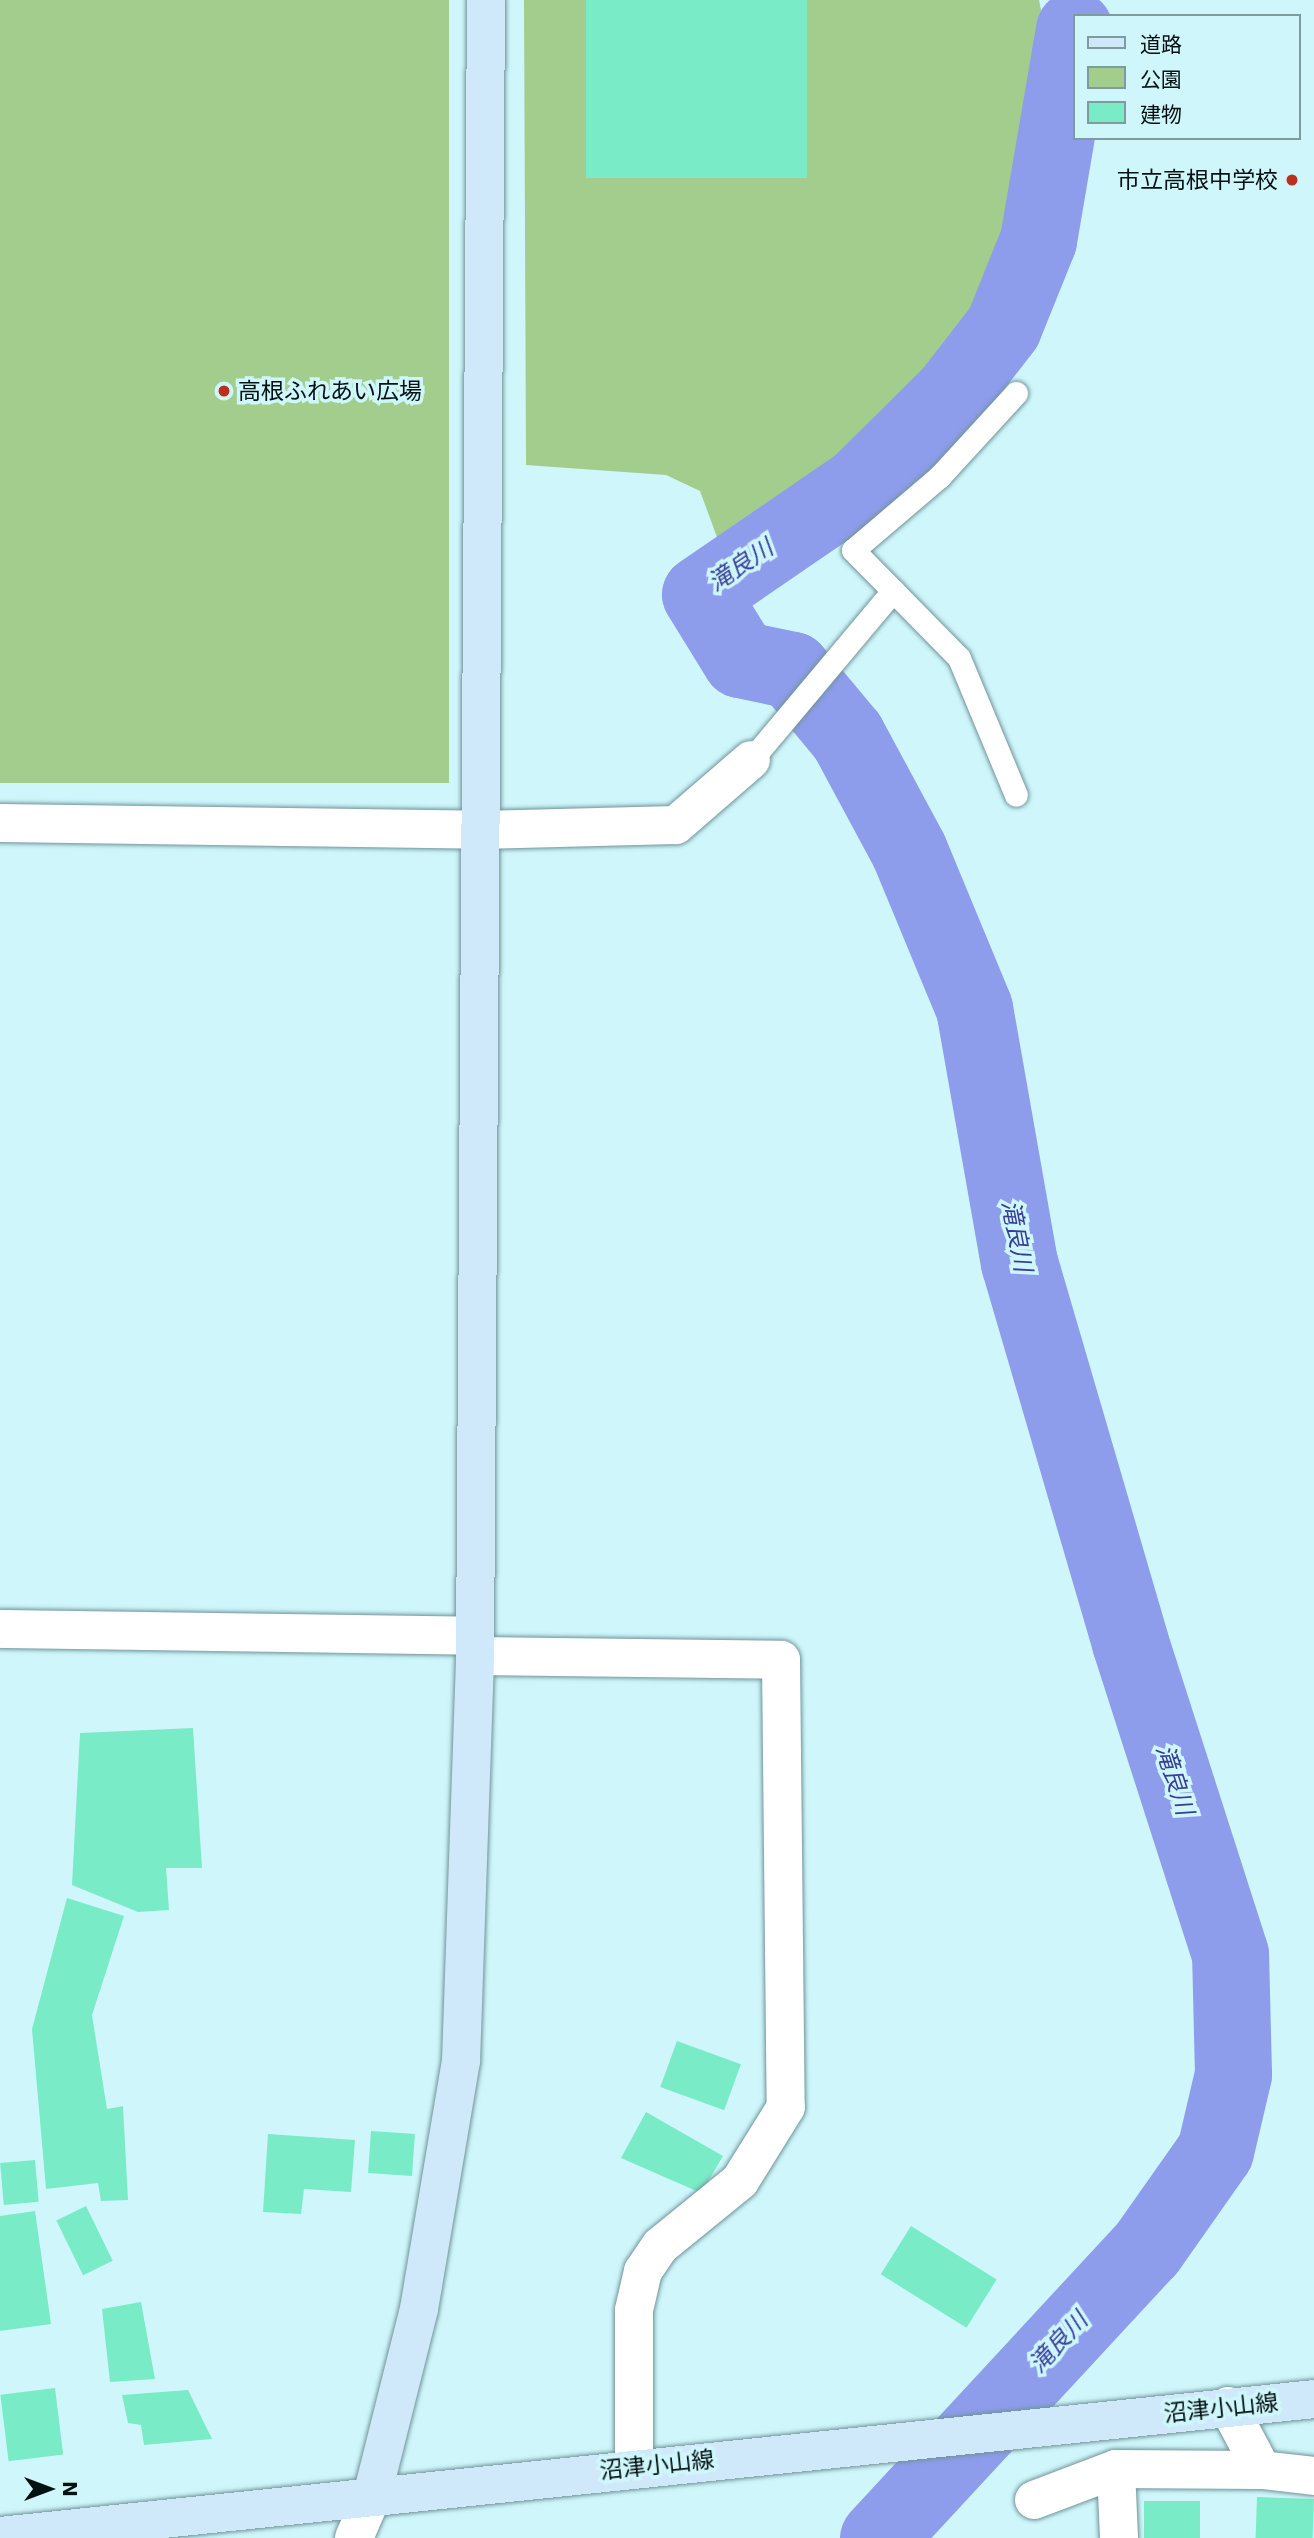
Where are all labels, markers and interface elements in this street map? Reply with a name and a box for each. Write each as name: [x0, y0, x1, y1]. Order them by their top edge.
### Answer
legend: [1072, 14, 1300, 140]
text: 道路: [1140, 33, 1182, 57]
text: 公園: [1140, 68, 1182, 92]
text: 建物: [1140, 103, 1182, 127]
place label: 市立高根中学校: [1117, 166, 1278, 194]
marker: 市立高根中学校: [1284, 172, 1300, 188]
place label: 高根ふれあい広場: [238, 377, 422, 405]
marker: 高根ふれあい広場: [216, 383, 232, 399]
water label: 滝良川: [703, 534, 779, 598]
water label: 滝良川: [995, 1198, 1037, 1274]
water label: 滝良川: [1149, 1741, 1199, 1819]
water label: 滝良川: [1024, 2307, 1094, 2379]
street label: 沼津小山線: [1162, 2388, 1280, 2428]
street label: 沼津小山線: [598, 2445, 716, 2485]
north arrow: [14, 2454, 84, 2524]
text: N: [59, 2481, 81, 2497]

